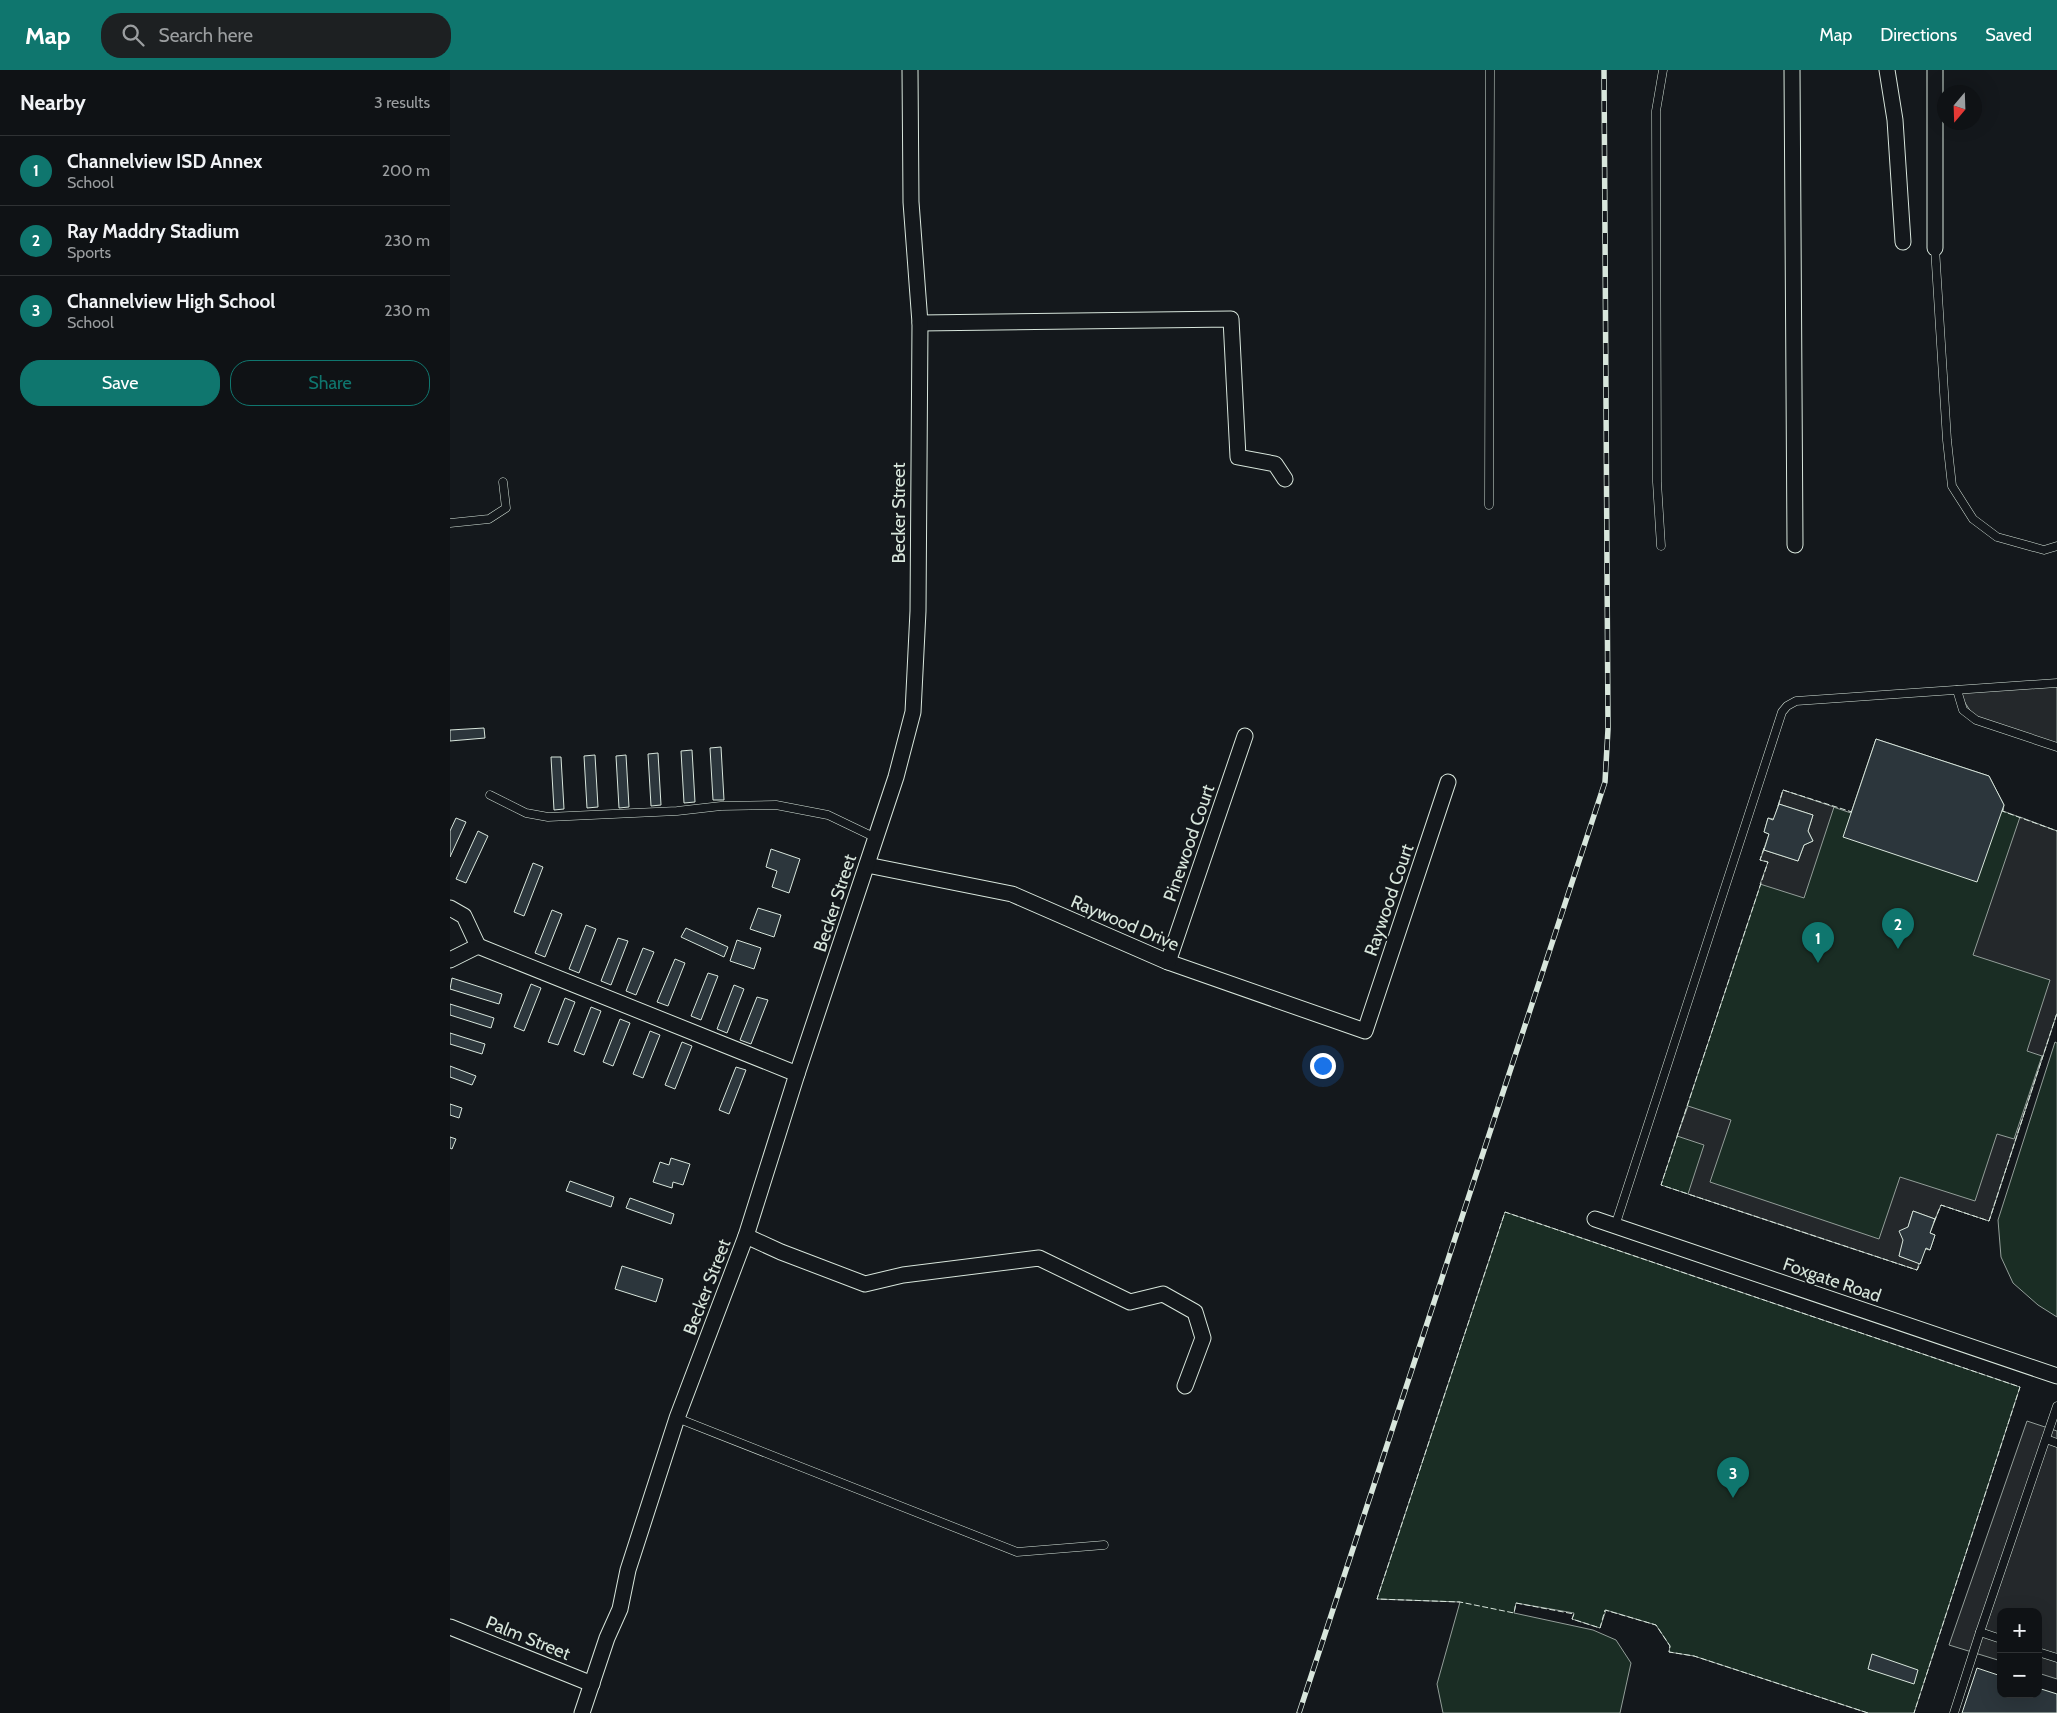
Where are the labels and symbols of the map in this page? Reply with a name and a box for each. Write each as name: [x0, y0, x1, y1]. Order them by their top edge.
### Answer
north arrow: [1937, 85, 1982, 130]
street label: Becker Street: [888, 462, 910, 564]
street label: Pinewood Court: [1159, 782, 1219, 904]
street label: Raywood Court: [1360, 841, 1418, 959]
street label: Becker Street: [809, 852, 861, 954]
street label: Raywood Drive: [1068, 890, 1182, 956]
pin: 2: [1882, 908, 1914, 949]
pin: 1: [1802, 922, 1834, 963]
your location: [1310, 1053, 1336, 1079]
street label: Becker Street: [679, 1236, 735, 1338]
street label: Foxgate Road: [1780, 1253, 1884, 1307]
pin: 3: [1717, 1457, 1749, 1498]
street label: Palm Street: [483, 1611, 573, 1665]

